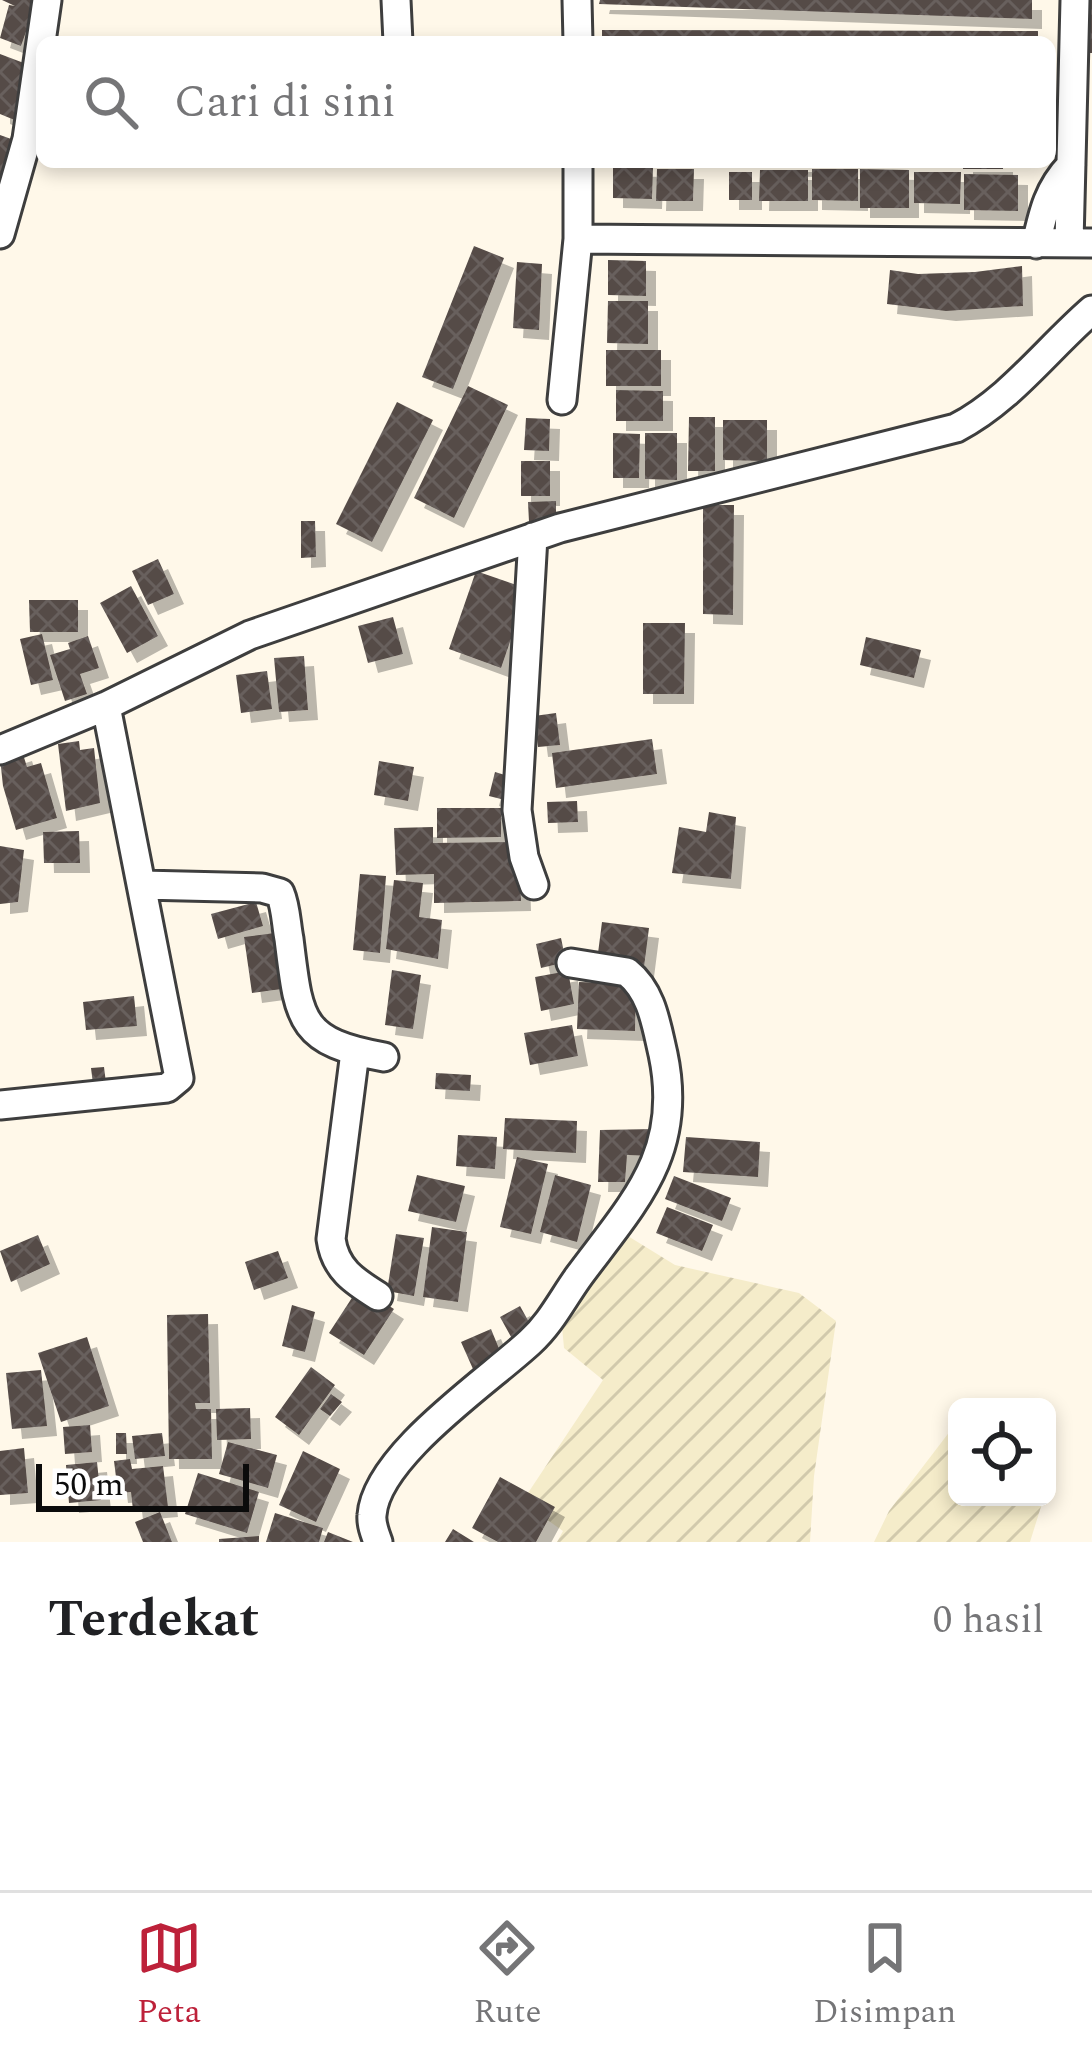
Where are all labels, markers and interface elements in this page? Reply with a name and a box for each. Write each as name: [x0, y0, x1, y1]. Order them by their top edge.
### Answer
search box: [36, 36, 1056, 168]
text: Cari di sini: [174, 68, 396, 137]
icon: search: [78, 69, 144, 135]
map controls: [948, 1398, 1056, 1506]
button: locate: [948, 1398, 1056, 1506]
scale bar: [36, 1458, 249, 1511]
text: 50 m: [54, 1460, 124, 1510]
text: Terdekat: [48, 1581, 259, 1659]
text: 0 hasil: [933, 1591, 1044, 1650]
tab: Peta: [136, 1915, 202, 2037]
tab: Rute: [473, 1915, 541, 2037]
tab: Disimpan: [813, 1915, 956, 2037]

